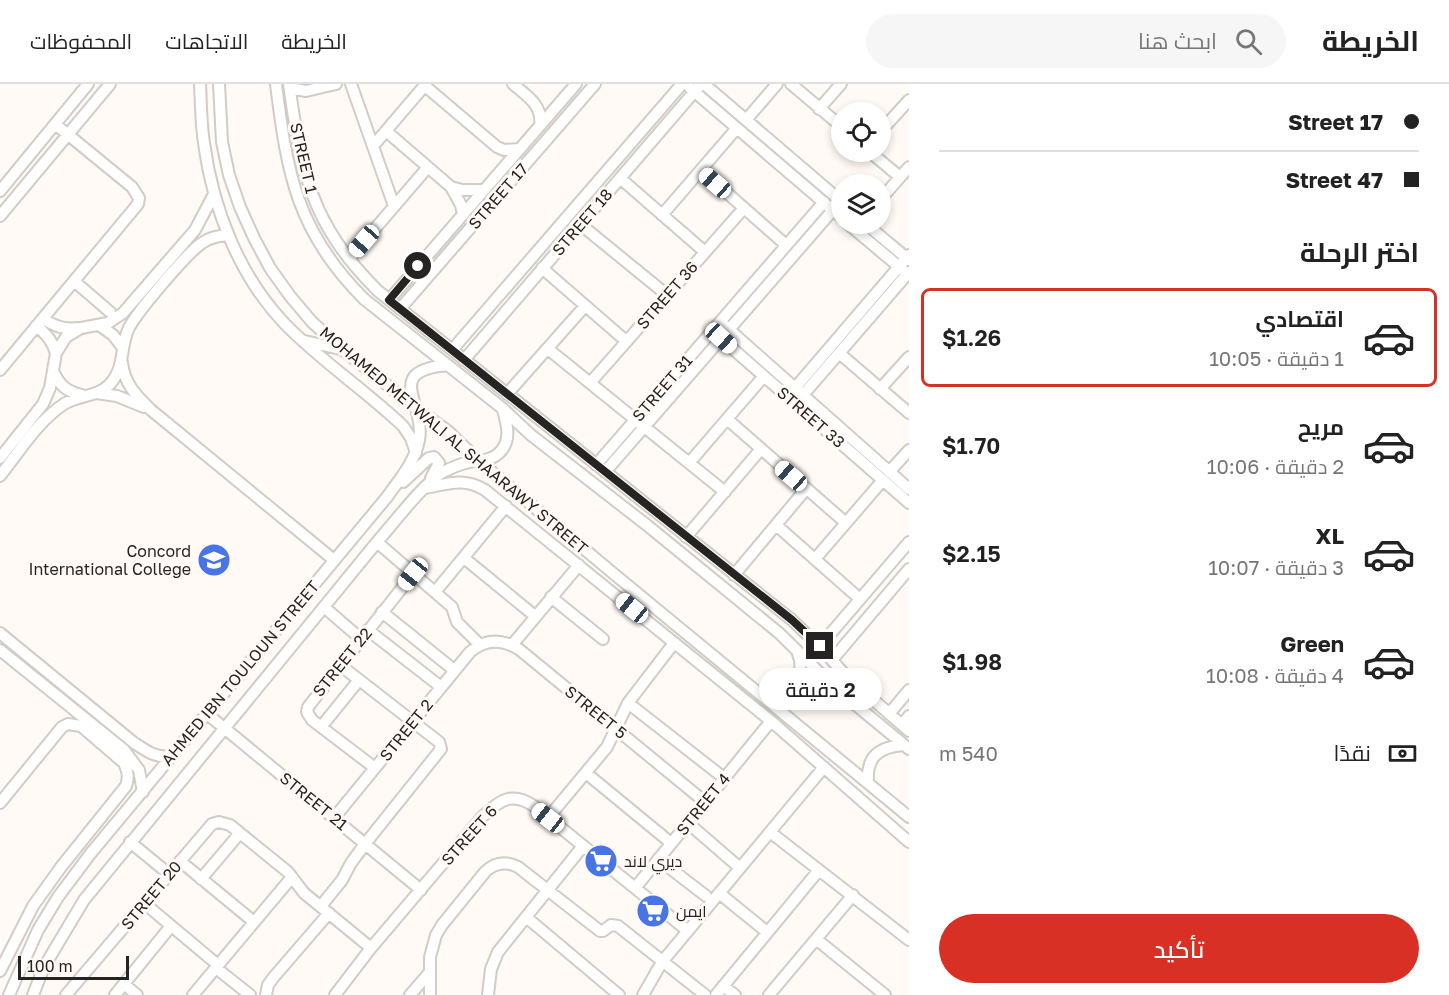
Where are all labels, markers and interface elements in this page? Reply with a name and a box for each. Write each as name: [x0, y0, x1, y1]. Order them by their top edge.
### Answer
search box: [866, 14, 1286, 68]
text: الخريطة: [1322, 24, 1419, 57]
icon: search: [1232, 25, 1265, 58]
text: ابحث هنا: [1138, 27, 1217, 54]
text: المحفوظات: [30, 28, 132, 54]
text: الاتجاهات: [165, 28, 248, 54]
text: الخريطة: [281, 28, 347, 54]
map controls: [831, 102, 891, 234]
button: locate: [831, 102, 891, 162]
text: Street 17: [1288, 108, 1383, 135]
street label: STREET 1: [286, 121, 322, 196]
street label: STREET 17: [464, 159, 532, 233]
car: [696, 164, 734, 202]
text: Street 47: [1286, 166, 1383, 193]
button: layers: [831, 174, 891, 234]
street label: STREET 18: [548, 184, 616, 260]
car: [345, 222, 383, 260]
text: اختر الرحلة: [1300, 236, 1419, 268]
route start: [404, 252, 431, 279]
street label: STREET 36: [632, 257, 702, 333]
text: اقتصادي: [1255, 305, 1344, 332]
icon: car: [1362, 311, 1416, 365]
car: [702, 319, 740, 357]
street label: MOHAMED METWALI AL SHAARAWY STREET: [316, 322, 592, 558]
text: $1.26: [942, 324, 1001, 351]
text: 1 دقيقة · 10:05: [1209, 346, 1344, 370]
street label: STREET 31: [628, 350, 696, 425]
street label: STREET 33: [773, 382, 849, 452]
text: مريح: [1298, 413, 1344, 440]
icon: car: [1362, 419, 1416, 473]
text: $1.70: [942, 432, 1000, 459]
text: 2 دقيقة · 10:06: [1207, 454, 1344, 478]
car: [772, 457, 810, 495]
text: XL: [1316, 522, 1344, 549]
icon: car: [1362, 527, 1416, 581]
text: $2.15: [942, 540, 1001, 567]
place label: Concord International College: [28, 541, 191, 579]
school or university icon: Concord International College: [196, 542, 232, 578]
car: [395, 554, 431, 594]
text: 3 دقيقة · 10:07: [1208, 555, 1344, 579]
street label: AHMED IBN TOULOUN STREET: [157, 576, 323, 770]
car: [612, 590, 652, 626]
street label: STREET 22: [308, 623, 376, 701]
text: Green: [1280, 630, 1344, 657]
route end: [806, 632, 833, 659]
icon: car: [1362, 635, 1416, 689]
text: $1.98: [942, 648, 1002, 675]
text: 4 دقيقة · 10:08: [1206, 663, 1344, 687]
callout: 2 دقيقة: [758, 667, 882, 709]
text: 2 دقيقة: [785, 677, 856, 701]
street label: STREET 5: [561, 681, 631, 743]
street label: STREET 2: [375, 695, 437, 765]
icon: cash: [1386, 737, 1419, 770]
text: نقدًا: [1333, 739, 1371, 766]
text: 540 m: [939, 741, 998, 765]
street label: STREET 21: [276, 768, 352, 835]
street label: STREET 4: [672, 769, 734, 839]
car: [528, 800, 568, 836]
street label: STREET 6: [437, 801, 501, 869]
supermarket icon: ديري لاند: [583, 843, 619, 879]
place label: ديري لاند: [624, 851, 682, 875]
street label: STREET 20: [116, 857, 186, 933]
supermarket icon: ايمن: [635, 893, 671, 929]
place label: ايمن: [676, 901, 707, 922]
button: تأكيد: [939, 914, 1419, 983]
scale bar: [18, 953, 129, 980]
text: 100 m: [27, 956, 73, 976]

